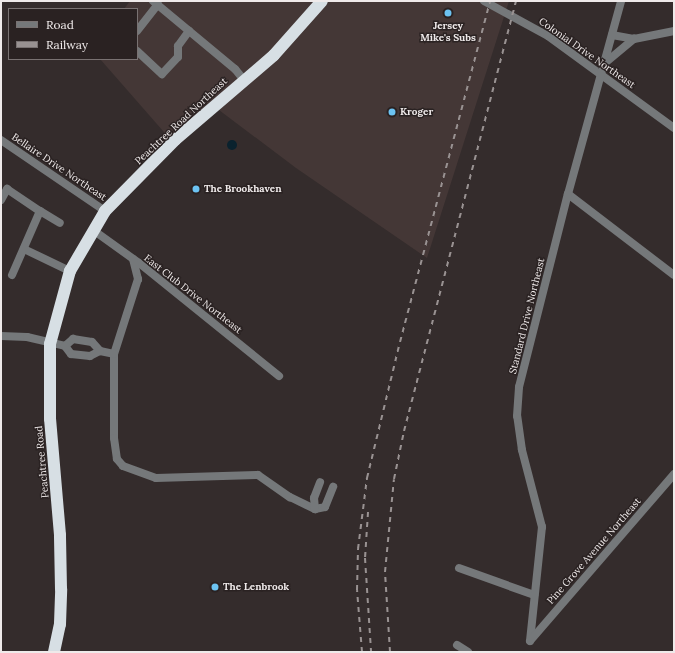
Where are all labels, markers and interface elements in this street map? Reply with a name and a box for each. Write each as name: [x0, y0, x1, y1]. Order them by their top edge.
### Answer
legend: [8, 8, 138, 60]
marker: Jersey Mike's Subs: [443, 8, 453, 18]
street label: Colonial Drive Northeast: [536, 15, 638, 91]
text: Road: [46, 17, 74, 32]
place label: Jersey Mike's Subs: [420, 19, 476, 42]
text: Railway: [46, 37, 88, 52]
street label: Peachtree Road Northeast: [132, 75, 230, 167]
place label: Kroger: [400, 106, 433, 118]
marker: Kroger: [387, 107, 397, 117]
street label: Bellaire Drive Northeast: [9, 131, 109, 203]
place label: The Brookhaven: [204, 183, 282, 195]
marker: The Brookhaven: [191, 184, 201, 194]
street label: East Club Drive Northeast: [142, 252, 244, 336]
street label: Standard Drive Northeast: [507, 257, 547, 375]
street label: Peachtree Road: [33, 425, 51, 499]
street label: Pine Grove Avenue Northeast: [545, 495, 643, 607]
place label: The Lenbrook: [223, 581, 289, 593]
marker: The Lenbrook: [210, 582, 220, 592]

